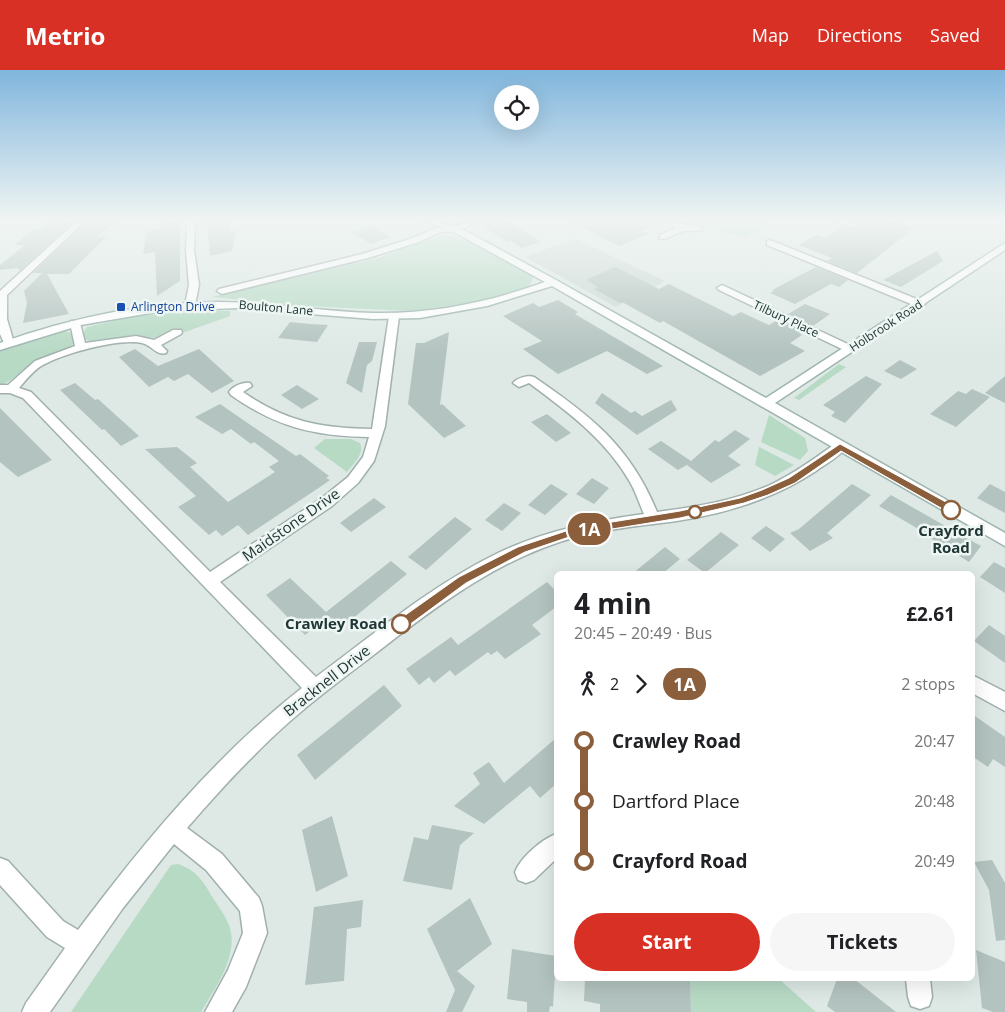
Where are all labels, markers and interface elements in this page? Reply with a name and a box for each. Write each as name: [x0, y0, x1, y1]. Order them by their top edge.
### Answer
text: Metrio: [25, 19, 105, 52]
text: Map: [752, 23, 789, 47]
text: Directions: [817, 23, 902, 47]
text: Saved: [930, 23, 980, 47]
map controls: [494, 85, 539, 130]
button: locate: [494, 85, 539, 130]
street label: Boulton Lane: [238, 296, 314, 319]
street label: Tilbury Place: [751, 296, 822, 341]
street label: Holbrook Road: [846, 296, 926, 356]
place label: Arlington Drive: [131, 298, 215, 315]
marker: Arlington Drive: [115, 301, 127, 313]
street label: Maidstone Drive: [238, 483, 343, 565]
marker: Crayford Road: [941, 500, 961, 520]
unlabelled marker: [688, 505, 702, 519]
line badge: 1A: [566, 513, 612, 545]
text: 1A: [578, 517, 600, 541]
place label: Crayford Road: [918, 520, 984, 557]
text: 4 min: [574, 584, 652, 622]
text: £2.61: [906, 601, 955, 627]
place label: Crawley Road: [285, 613, 387, 633]
marker: Crawley Road: [391, 614, 411, 634]
text: 20:45 – 20:49 · Bus: [574, 622, 712, 644]
street label: Bracknell Drive: [279, 640, 374, 720]
icon: walk: [574, 670, 602, 698]
icon: forward: [627, 670, 655, 698]
text: 1A: [673, 672, 696, 696]
text: 2: [610, 673, 619, 695]
text: 2 stops: [901, 673, 955, 695]
text: Crawley Road: [612, 728, 741, 754]
text: 20:47: [914, 730, 955, 752]
text: Dartford Place: [612, 788, 740, 814]
text: 20:48: [914, 790, 955, 812]
text: Crayford Road: [612, 848, 748, 874]
text: 20:49: [914, 850, 955, 872]
button: Start: [574, 913, 760, 971]
button: Tickets: [770, 913, 955, 971]

